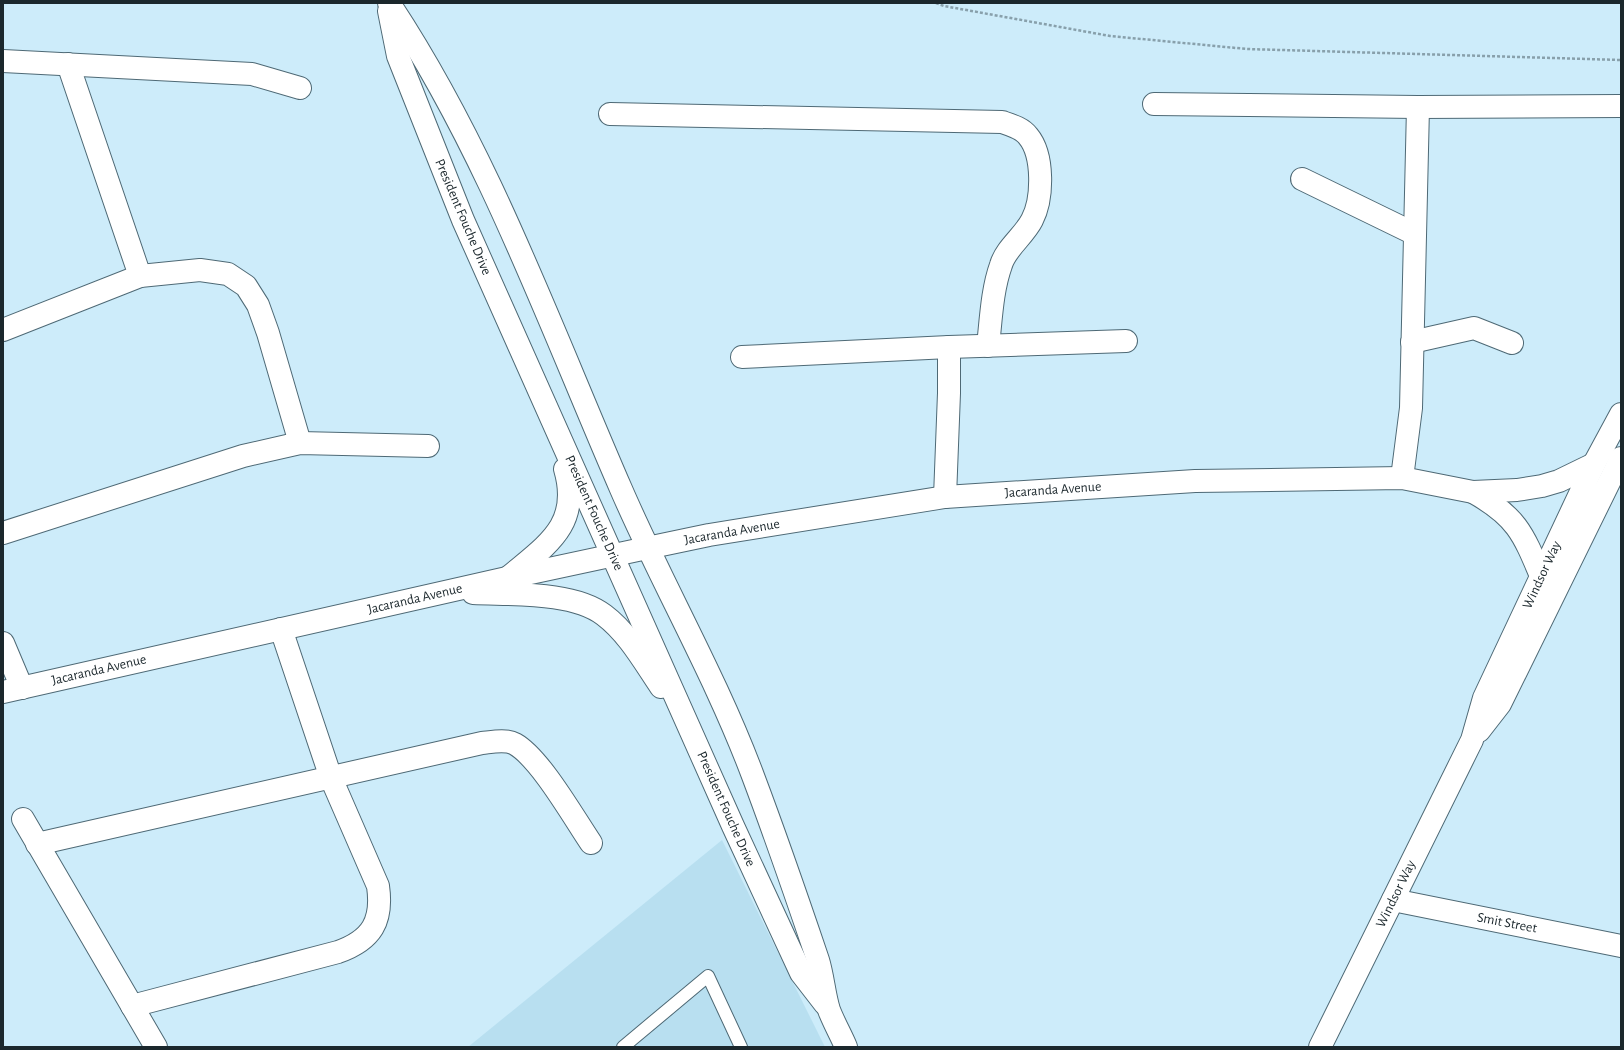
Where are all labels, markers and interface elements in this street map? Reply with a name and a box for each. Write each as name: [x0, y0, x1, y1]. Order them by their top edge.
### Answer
street label: President Fouche Drive: [432, 157, 494, 277]
street label: President Fouche Drive: [562, 453, 626, 573]
street label: Jacaranda Avenue: [1004, 480, 1102, 500]
street label: Jacaranda Avenue: [683, 517, 781, 547]
street label: Windsor Way: [1520, 539, 1564, 611]
street label: Jacaranda Avenue: [366, 581, 464, 617]
street label: Jacaranda Avenue: [50, 652, 148, 688]
street label: President Fouche Drive: [694, 749, 758, 869]
street label: Windsor Way: [1374, 858, 1418, 930]
street label: Smit Street: [1476, 910, 1539, 936]

